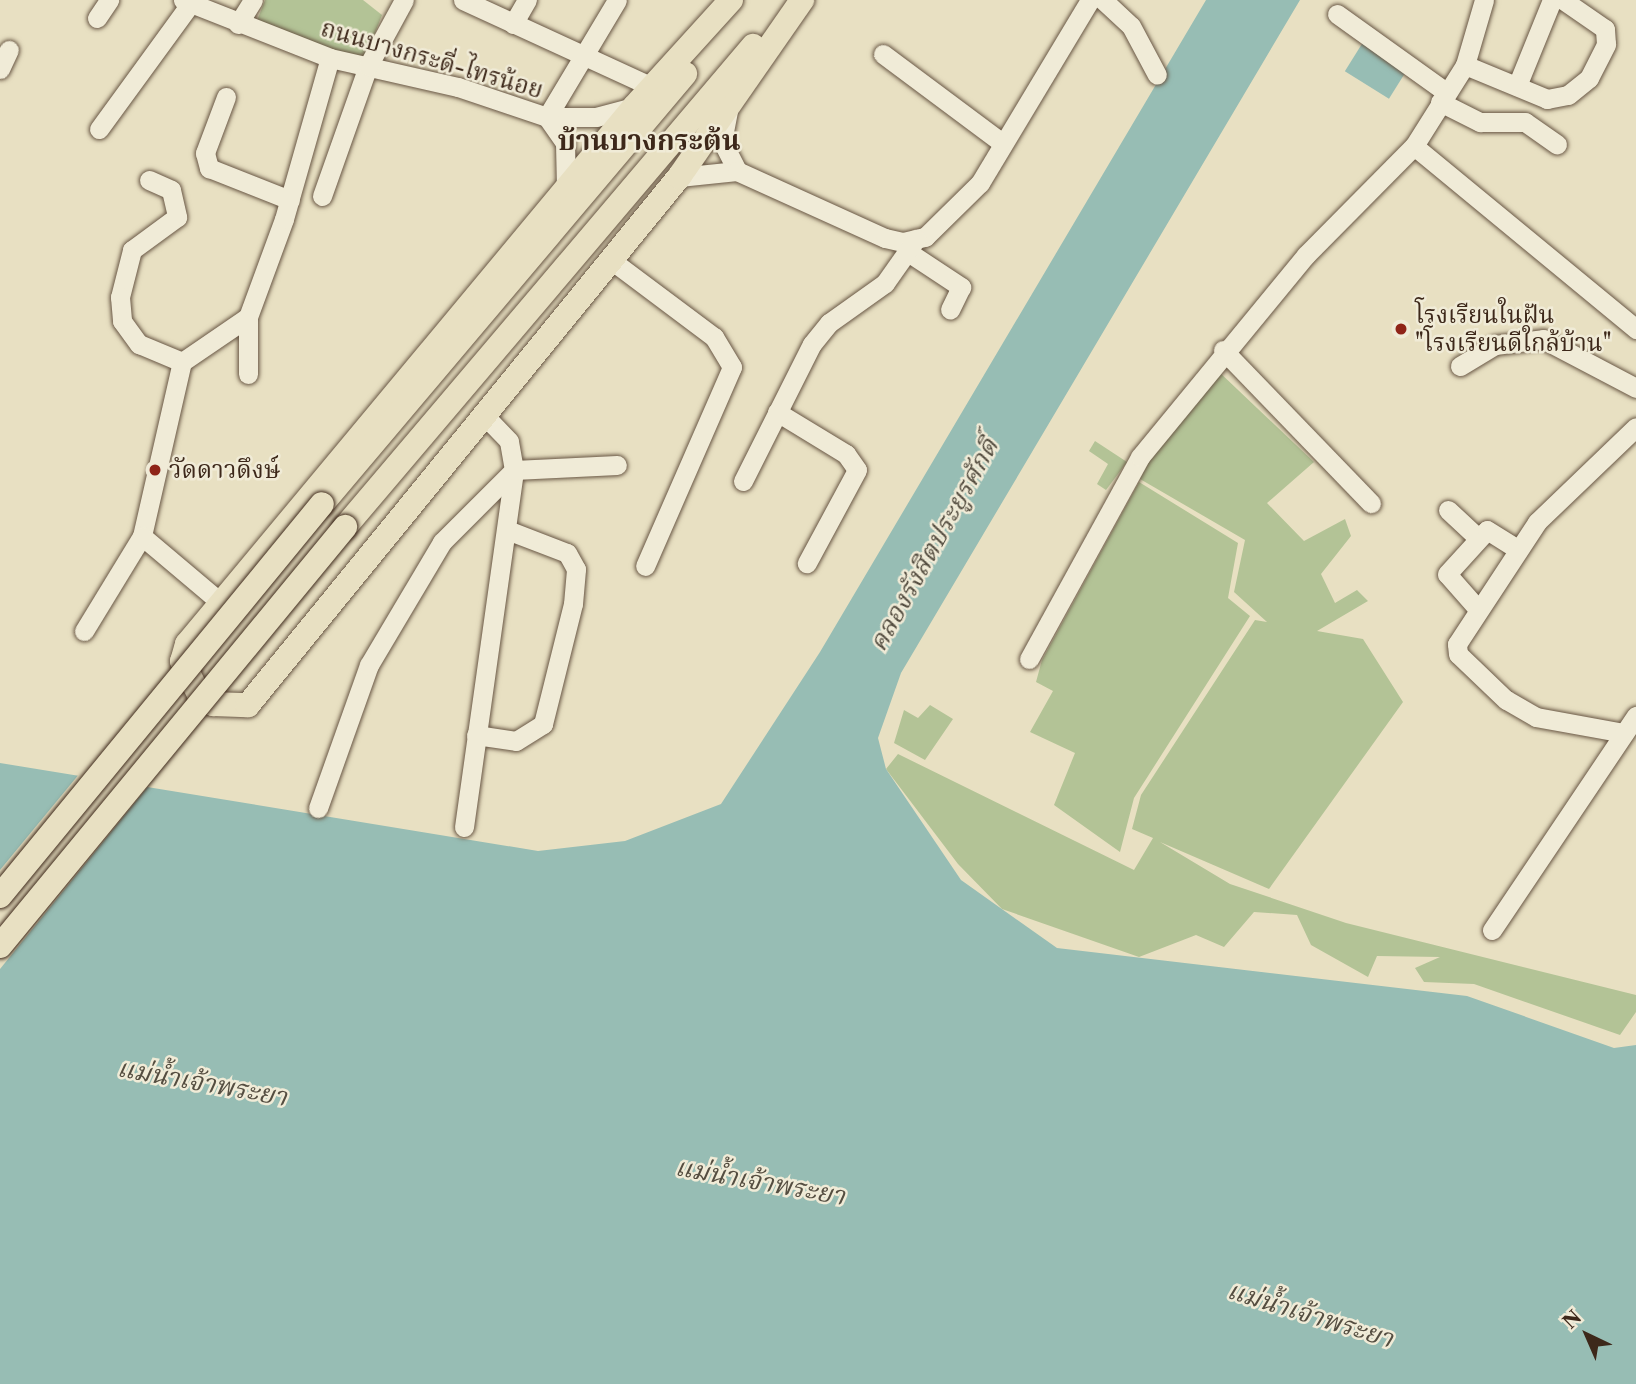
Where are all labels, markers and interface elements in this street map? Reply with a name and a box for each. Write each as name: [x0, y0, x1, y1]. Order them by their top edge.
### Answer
street label: ถนนบางกระดี่-ไทรน้อย: [318, 14, 546, 104]
district label: บ้านบางกระต้น: [558, 123, 740, 157]
place label: โรงเรียนในฝัน "โรงเรียนดีใกล้บ้าน": [1415, 301, 1611, 357]
marker: โรงเรียนในฝัน "โรงเรียนดีใกล้บ้าน": [1393, 321, 1409, 337]
water label: คลองรังสิตประยูรศักดิ์: [863, 433, 1005, 657]
place label: วัดดาวดึงษ์: [169, 456, 280, 484]
marker: วัดดาวดึงษ์: [147, 462, 163, 478]
water label: แม่น้ำเจ้าพระยา: [115, 1053, 289, 1113]
water label: แม่น้ำเจ้าพระยา: [673, 1152, 847, 1212]
water label: แม่น้ำเจ้าพระยา: [1223, 1275, 1397, 1355]
north arrow: [1552, 1300, 1622, 1370]
text: N: [1558, 1306, 1586, 1334]

